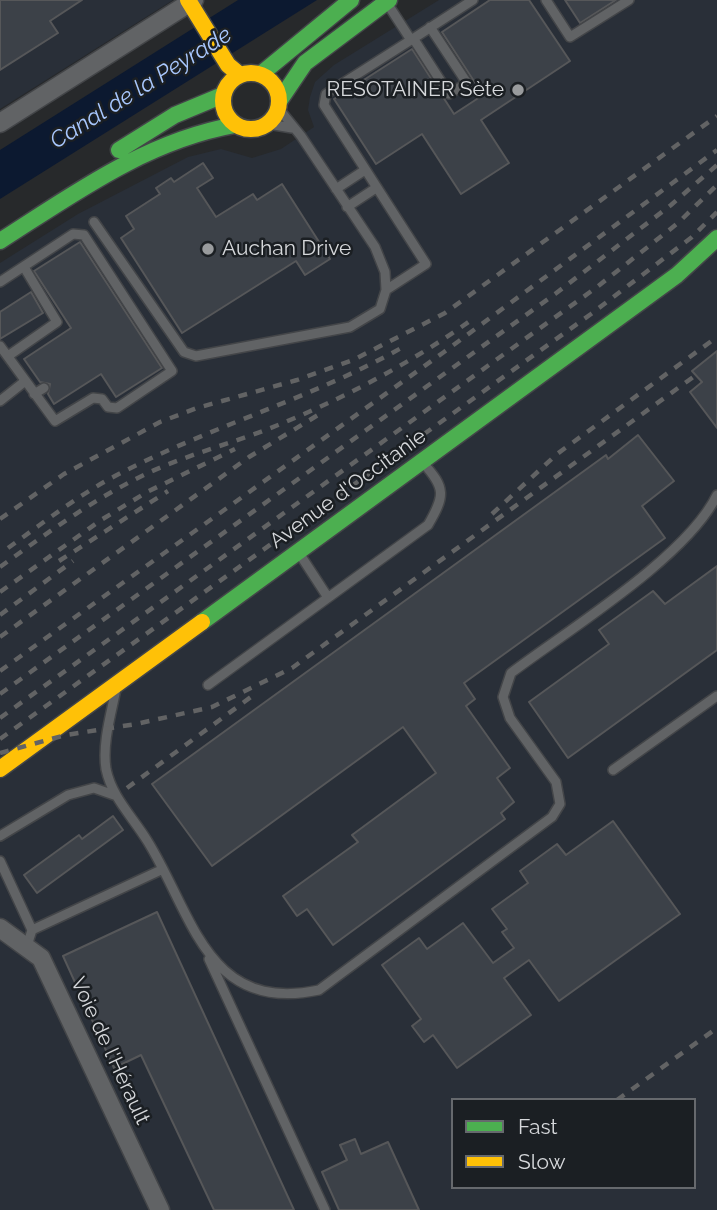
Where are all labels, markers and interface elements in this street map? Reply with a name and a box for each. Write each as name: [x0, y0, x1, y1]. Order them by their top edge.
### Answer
water label: Canal de la Peyrade: [45, 21, 237, 155]
place label: RESOTAINER Sète: [327, 77, 504, 103]
marker: RESOTAINER Sète: [510, 82, 526, 98]
place label: Auchan Drive: [222, 236, 351, 262]
marker: Auchan Drive: [200, 241, 216, 257]
street label: Avenue d'Occitanie: [265, 424, 431, 554]
street label: Voie de l'Hérault: [65, 973, 155, 1129]
legend: [451, 1098, 696, 1189]
text: Fast: [518, 1114, 558, 1139]
text: Slow: [518, 1149, 566, 1174]

